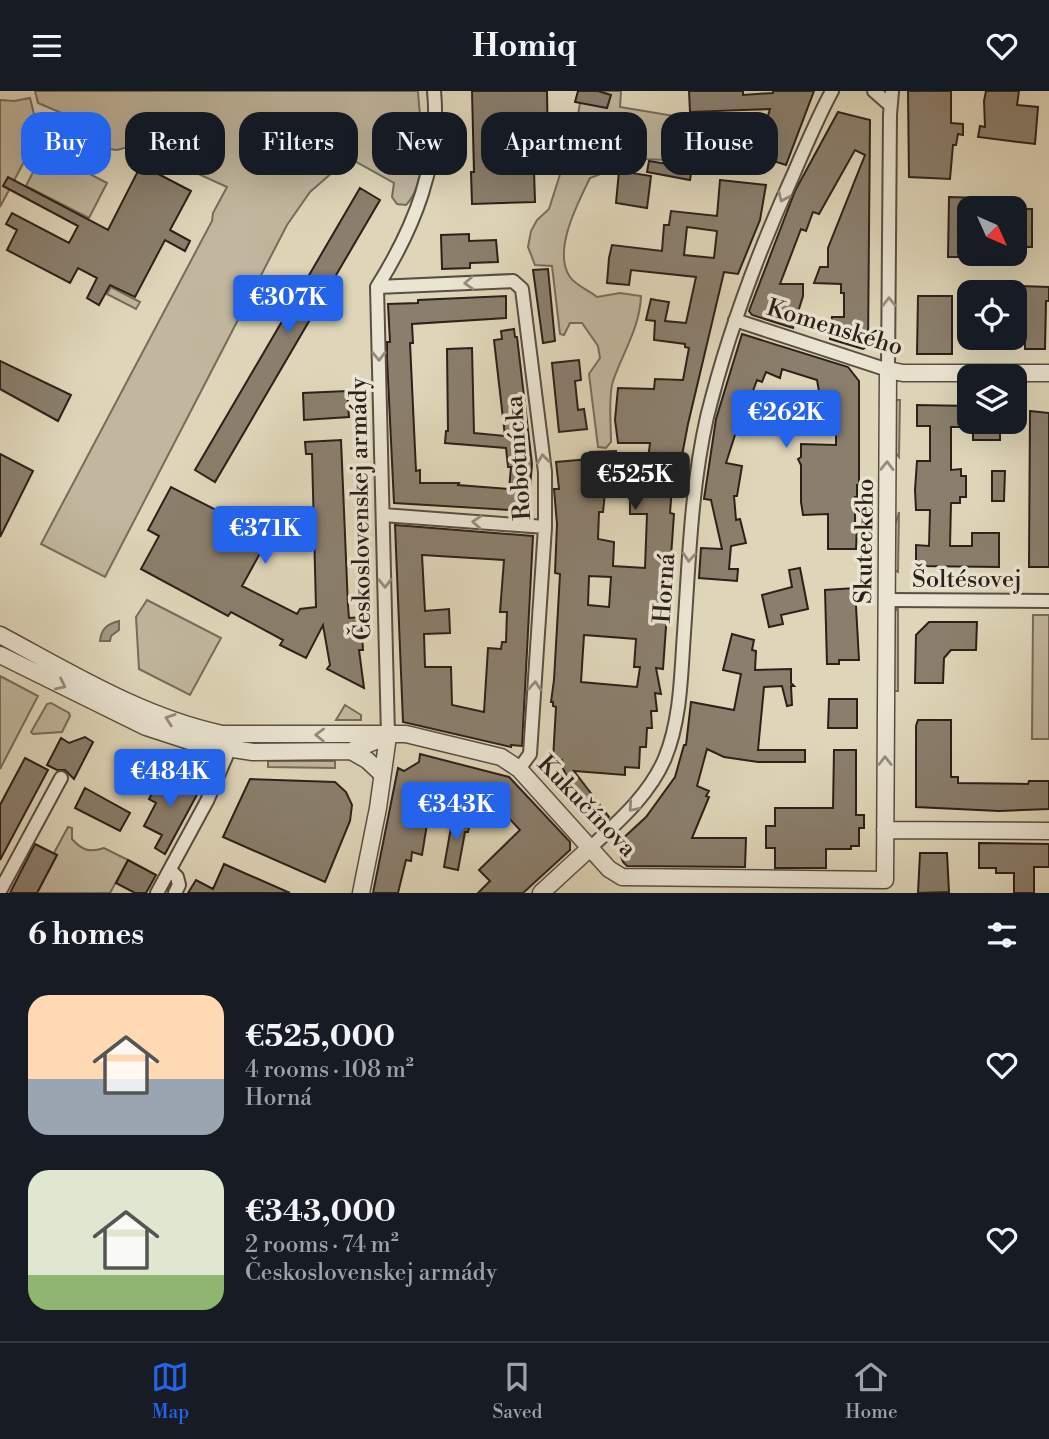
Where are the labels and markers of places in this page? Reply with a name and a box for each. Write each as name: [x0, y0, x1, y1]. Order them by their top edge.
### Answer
pin: €307K: [239, 275, 337, 335]
pin: €262K: [737, 391, 835, 450]
pin: €525K: [586, 453, 684, 512]
pin: €371K: [216, 507, 314, 566]
pin: €484K: [121, 749, 219, 809]
pin: €343K: [407, 783, 505, 842]

